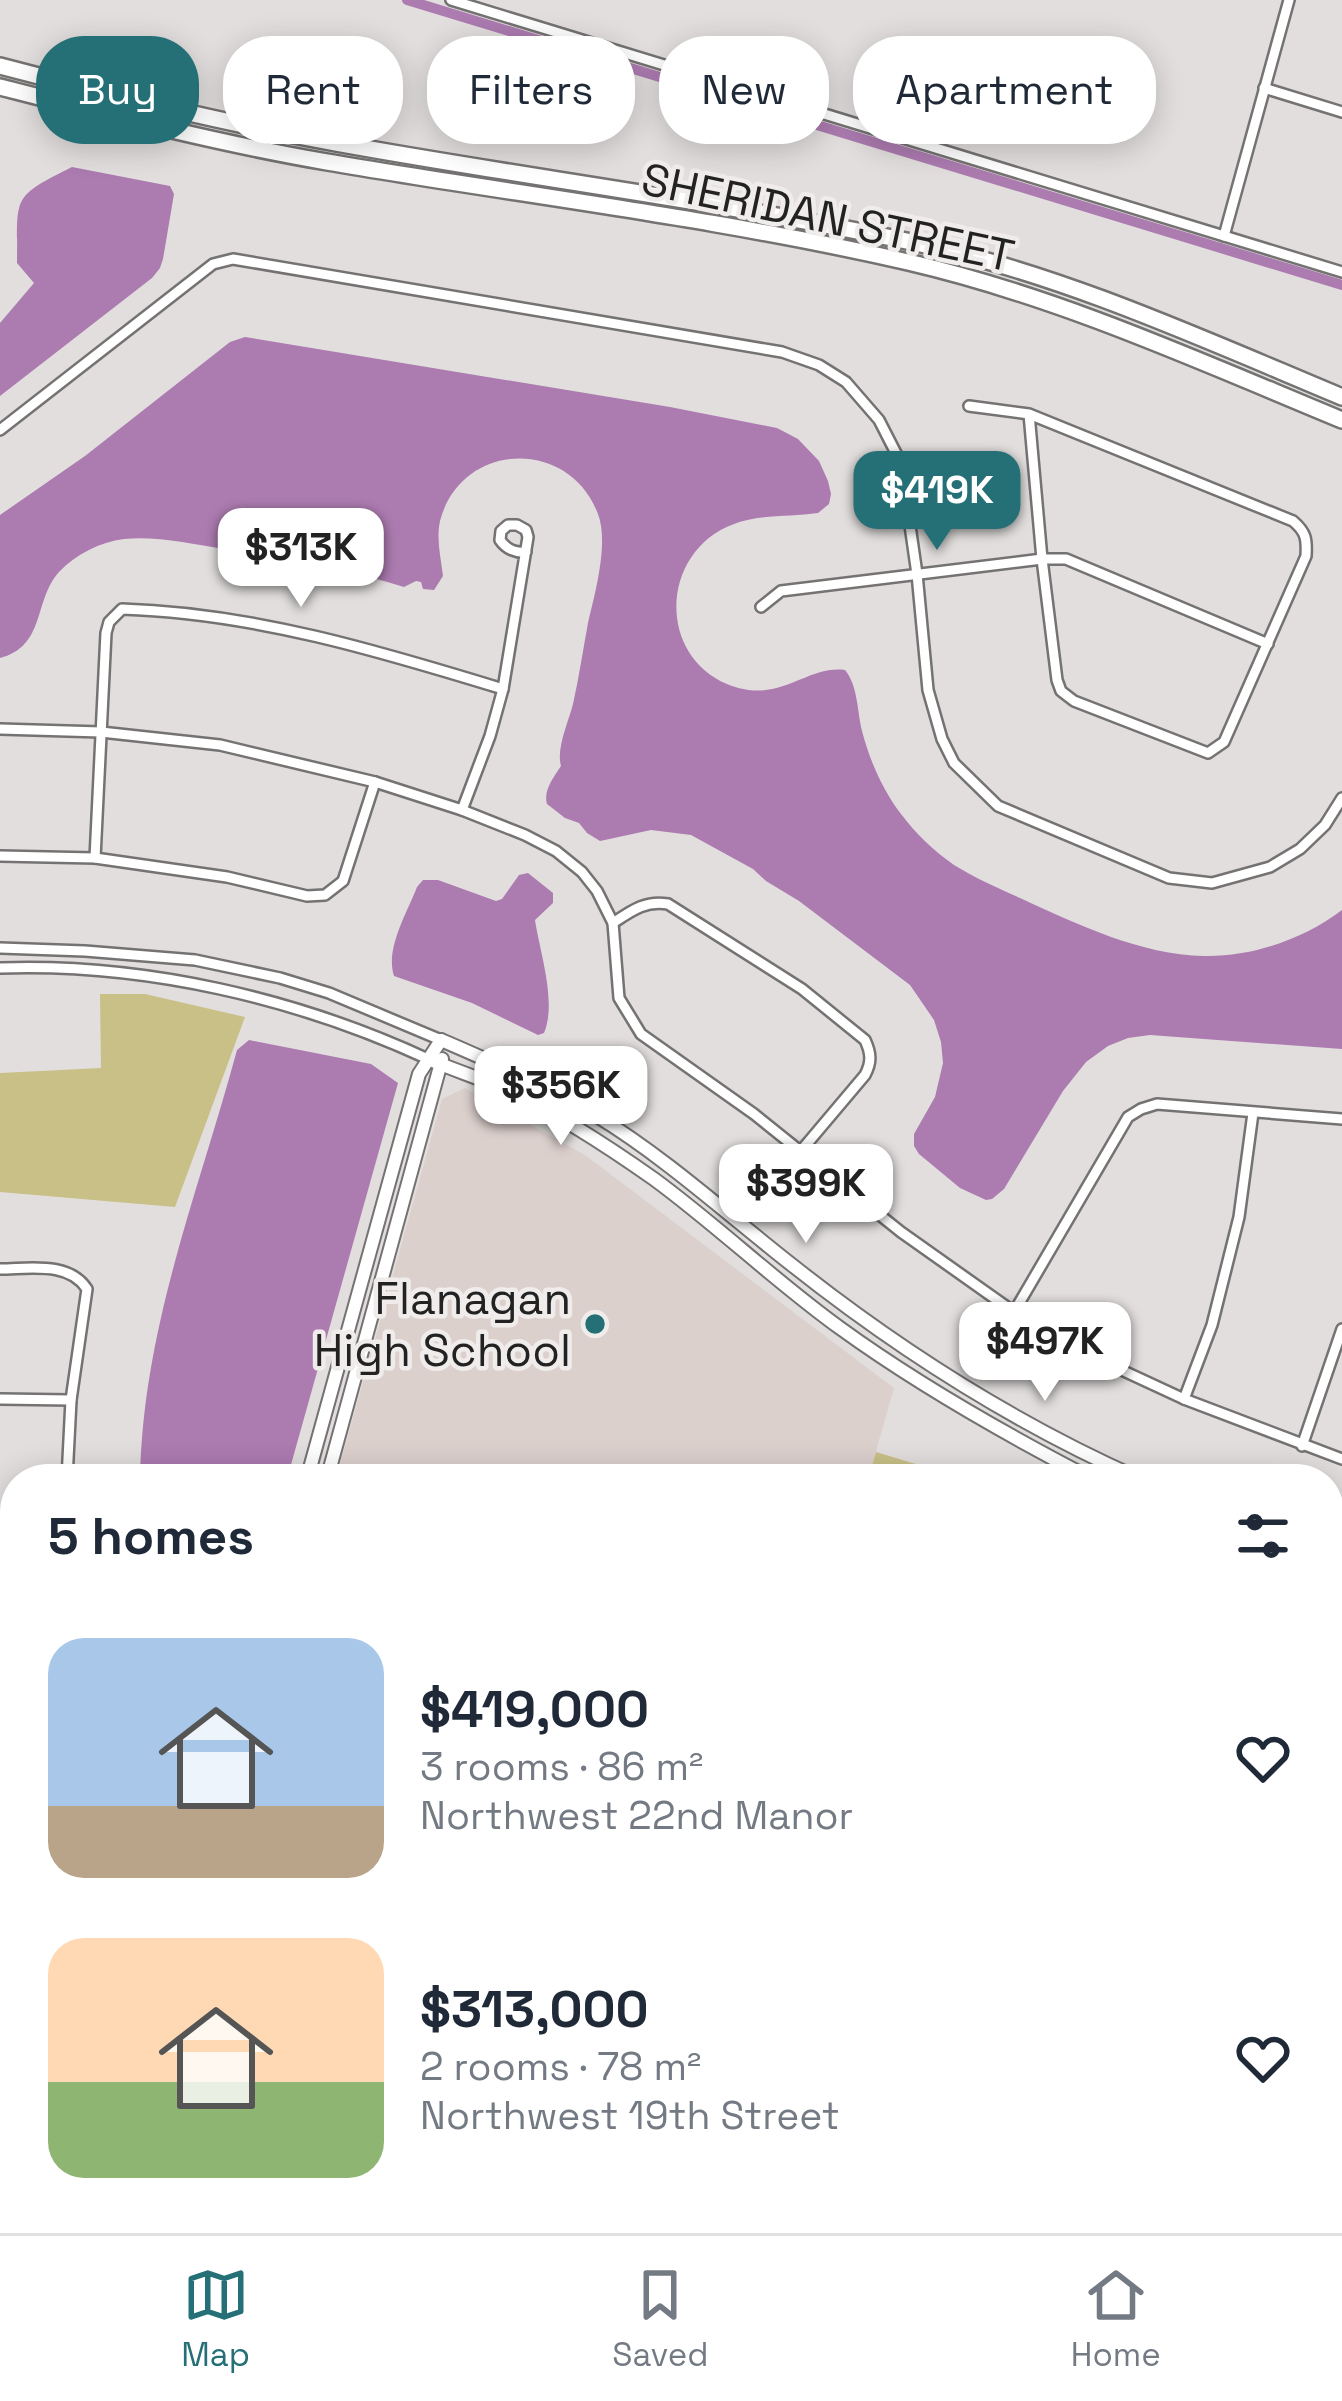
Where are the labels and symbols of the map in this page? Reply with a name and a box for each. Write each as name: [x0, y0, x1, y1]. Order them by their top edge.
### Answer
street label: SHERIDAN STREET: [637, 150, 1019, 285]
pin: $419K: [853, 451, 1021, 553]
pin: $313K: [217, 508, 385, 610]
pin: $356K: [477, 1046, 645, 1148]
pin: $399K: [722, 1144, 890, 1246]
place label: Flanagan High School: [314, 1270, 571, 1379]
pin: $497K: [961, 1302, 1129, 1404]
marker: Flanagan High School: [582, 1311, 608, 1337]

